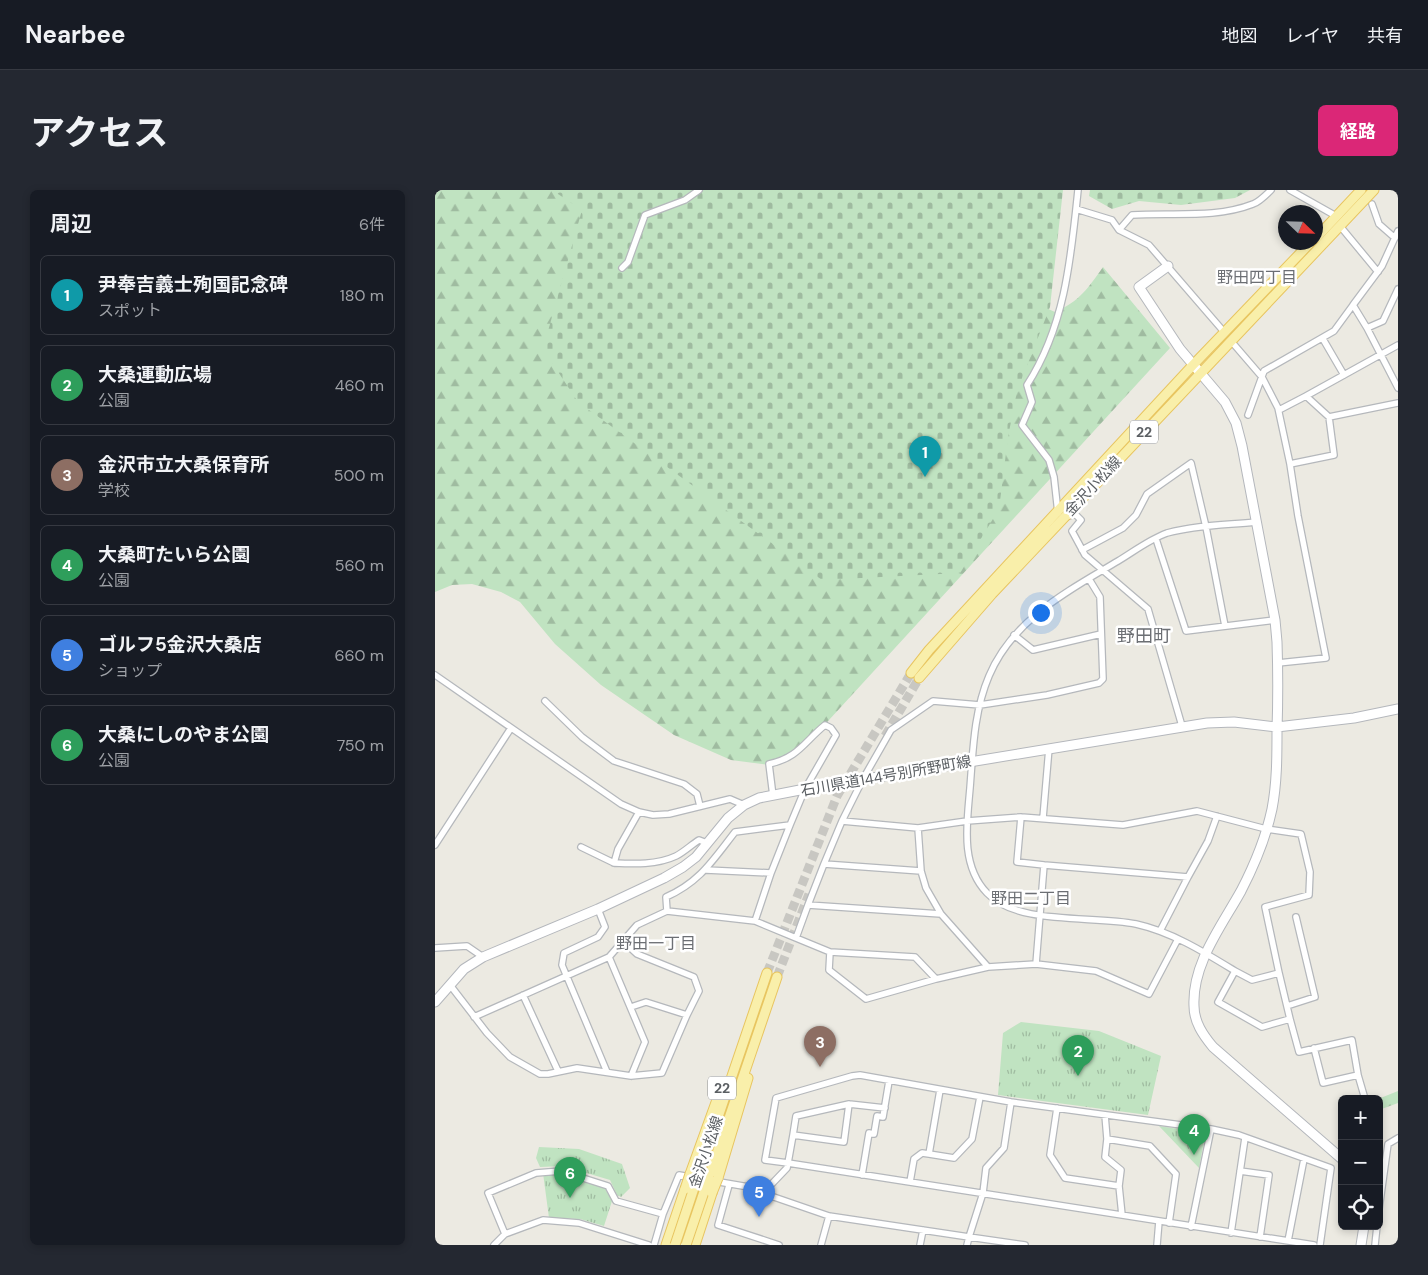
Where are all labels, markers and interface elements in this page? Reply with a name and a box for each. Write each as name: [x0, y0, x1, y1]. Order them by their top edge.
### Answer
text: Nearbee: [25, 19, 125, 50]
text: 地図: [1222, 24, 1258, 48]
text: レイヤ: [1286, 24, 1339, 48]
text: 共有: [1367, 24, 1403, 48]
button: 経路: [1318, 105, 1398, 156]
text: アクセス: [30, 110, 168, 156]
north arrow: [1278, 205, 1323, 250]
text: 周辺: [50, 210, 92, 238]
text: 6件: [359, 214, 385, 235]
district label: 野田四丁目: [1217, 267, 1297, 288]
text: 尹奉吉義士殉国記念碑: [98, 272, 288, 297]
text: 1: [64, 285, 70, 306]
text: 180 m: [340, 285, 384, 306]
text: スポット: [98, 300, 162, 321]
text: 大桑運動広場: [98, 362, 212, 387]
text: 2: [62, 375, 72, 396]
text: 460 m: [335, 375, 384, 396]
text: 公園: [98, 390, 130, 411]
road number: 22: [1130, 420, 1158, 443]
pin: 1: [909, 436, 941, 477]
text: 金沢市立大桑保育所: [98, 452, 269, 477]
street label: 金沢小松線: [1060, 452, 1126, 520]
text: 3: [62, 465, 72, 486]
text: 500 m: [334, 465, 384, 486]
text: 学校: [98, 480, 130, 501]
text: 大桑町たいら公園: [98, 542, 250, 567]
text: 4: [62, 555, 72, 576]
text: 560 m: [335, 555, 384, 576]
text: 公園: [98, 570, 130, 591]
your location: [1028, 600, 1054, 626]
district label: 野田町: [1117, 624, 1171, 648]
text: ゴルフ5金沢大桑店: [98, 632, 262, 657]
text: 5: [62, 645, 72, 666]
text: 660 m: [334, 645, 384, 666]
text: ショップ: [98, 660, 162, 681]
text: 大桑にしのやま公園: [98, 722, 269, 747]
text: 6: [62, 735, 72, 756]
text: 750 m: [337, 735, 384, 756]
text: 公園: [98, 750, 130, 771]
street label: 石川県道144号別所野町線: [799, 751, 973, 801]
district label: 野田二丁目: [991, 888, 1071, 909]
district label: 野田一丁目: [616, 933, 696, 954]
pin: 3: [804, 1026, 836, 1067]
pin: 2: [1062, 1035, 1094, 1076]
road number: 22: [708, 1076, 736, 1100]
map controls: [1338, 1095, 1383, 1230]
button: +: [1338, 1095, 1383, 1140]
street label: 金沢小松線: [684, 1113, 728, 1191]
pin: 4: [1178, 1114, 1210, 1155]
button: −: [1338, 1140, 1383, 1185]
pin: 6: [554, 1157, 586, 1198]
pin: 5: [743, 1176, 775, 1217]
button: locate: [1338, 1185, 1383, 1230]

